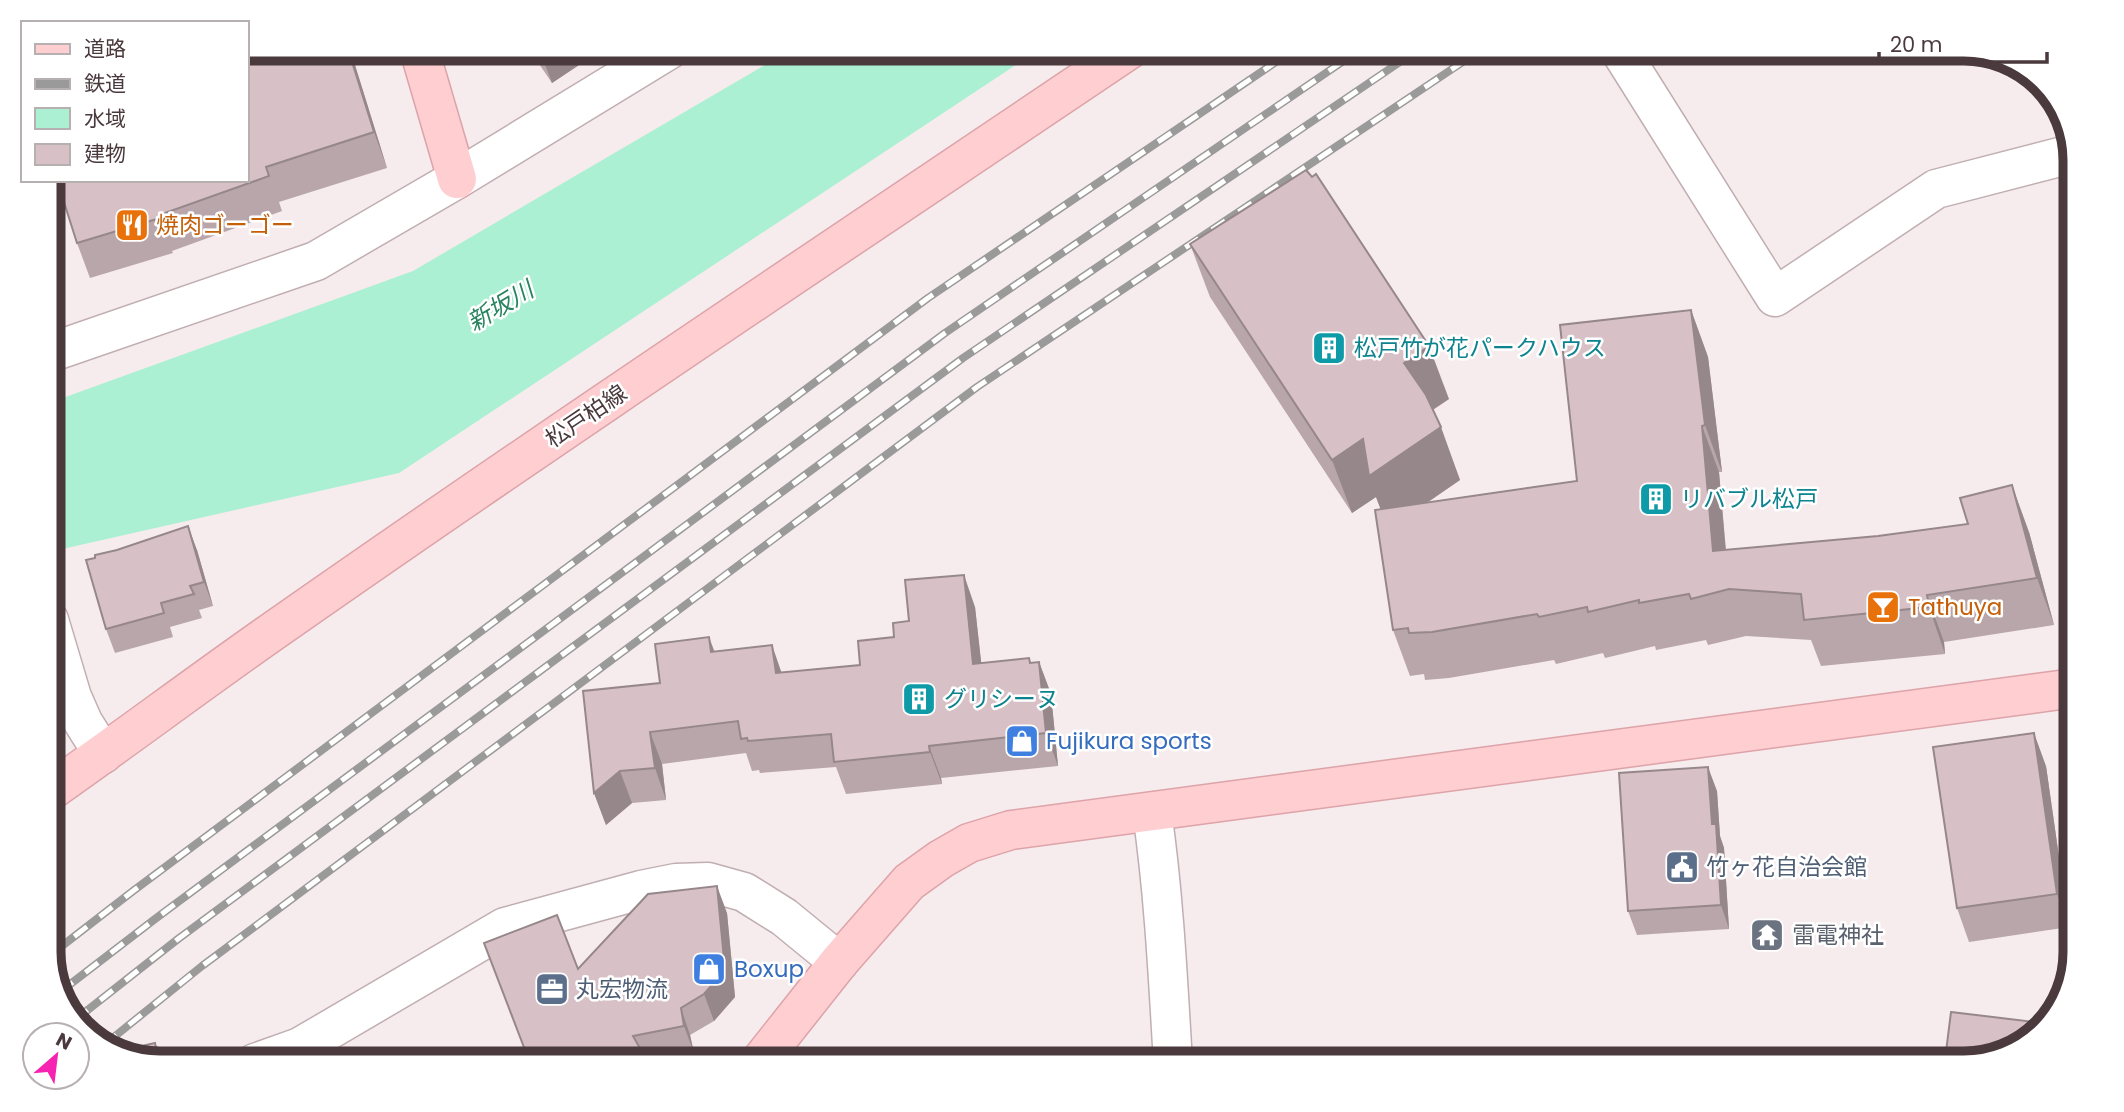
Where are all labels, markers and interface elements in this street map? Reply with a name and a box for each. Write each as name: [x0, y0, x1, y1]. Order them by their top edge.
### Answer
legend: [21, 21, 248, 182]
scale bar: [1879, 21, 2047, 65]
text: 20 m: [1890, 30, 1943, 59]
text: 道路: [84, 34, 126, 63]
text: 鉄道: [84, 69, 126, 98]
text: 水域: [84, 104, 126, 133]
text: 建物: [84, 139, 126, 168]
restaurant icon: 焼肉ゴーゴー: [113, 206, 151, 244]
place label: 焼肉ゴーゴー: [156, 209, 294, 241]
water label: 新坂川: [461, 272, 542, 339]
building icon: 松戸竹が花パークハウス: [1310, 329, 1348, 367]
place label: 松戸竹が花パークハウス: [1354, 332, 1606, 364]
street label: 松戸柏線: [539, 377, 633, 455]
building icon: リバブル松戸: [1637, 480, 1675, 518]
place label: リバブル松戸: [1680, 483, 1818, 515]
bar icon: Tathuya: [1864, 588, 1902, 626]
place label: Tathuya: [1908, 591, 2002, 623]
building icon: グリシーヌ: [900, 680, 938, 718]
place label: グリシーヌ: [944, 683, 1059, 715]
shop icon: Fujikura sports: [1003, 722, 1041, 760]
place label: Fujikura sports: [1046, 725, 1212, 757]
public building icon: 竹ヶ花自治会館: [1663, 848, 1701, 886]
place label: 竹ヶ花自治会館: [1706, 851, 1867, 883]
temple icon: 雷電神社: [1748, 916, 1786, 954]
place label: 雷電神社: [1792, 919, 1884, 951]
shop icon: Boxup: [690, 950, 728, 988]
place label: Boxup: [734, 953, 804, 985]
office icon: 丸宏物流: [533, 970, 571, 1008]
place label: 丸宏物流: [576, 973, 668, 1005]
north arrow: [21, 1021, 91, 1091]
text: N: [51, 1026, 76, 1057]

